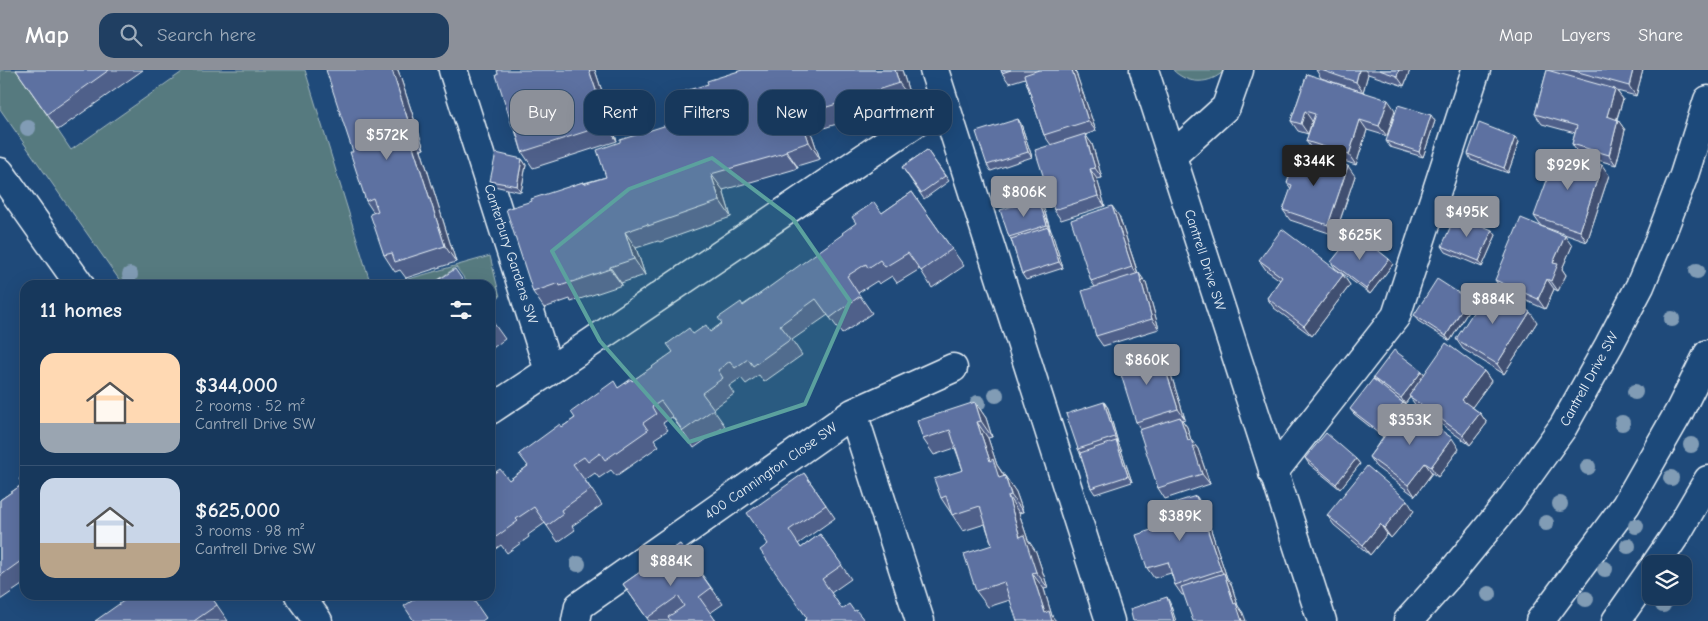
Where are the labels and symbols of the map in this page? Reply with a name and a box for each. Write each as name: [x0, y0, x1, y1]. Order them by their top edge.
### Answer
pin: $572K: [352, 118, 422, 161]
pin: $344K: [1279, 144, 1349, 187]
pin: $929K: [1533, 148, 1603, 191]
pin: $806K: [989, 176, 1059, 218]
street label: Canterbury Gardens SW: [480, 182, 542, 327]
pin: $495K: [1432, 196, 1502, 238]
street label: Cantrell Drive SW: [1181, 207, 1230, 314]
pin: $625K: [1325, 218, 1395, 261]
pin: $884K: [1458, 282, 1528, 325]
street label: Cantrell Drive SW: [1556, 328, 1622, 429]
pin: $860K: [1112, 344, 1182, 386]
pin: $353K: [1375, 404, 1445, 446]
street label: 400 Cannington Close SW: [701, 418, 841, 523]
pin: $389K: [1145, 500, 1215, 542]
pin: $884K: [636, 544, 706, 587]

